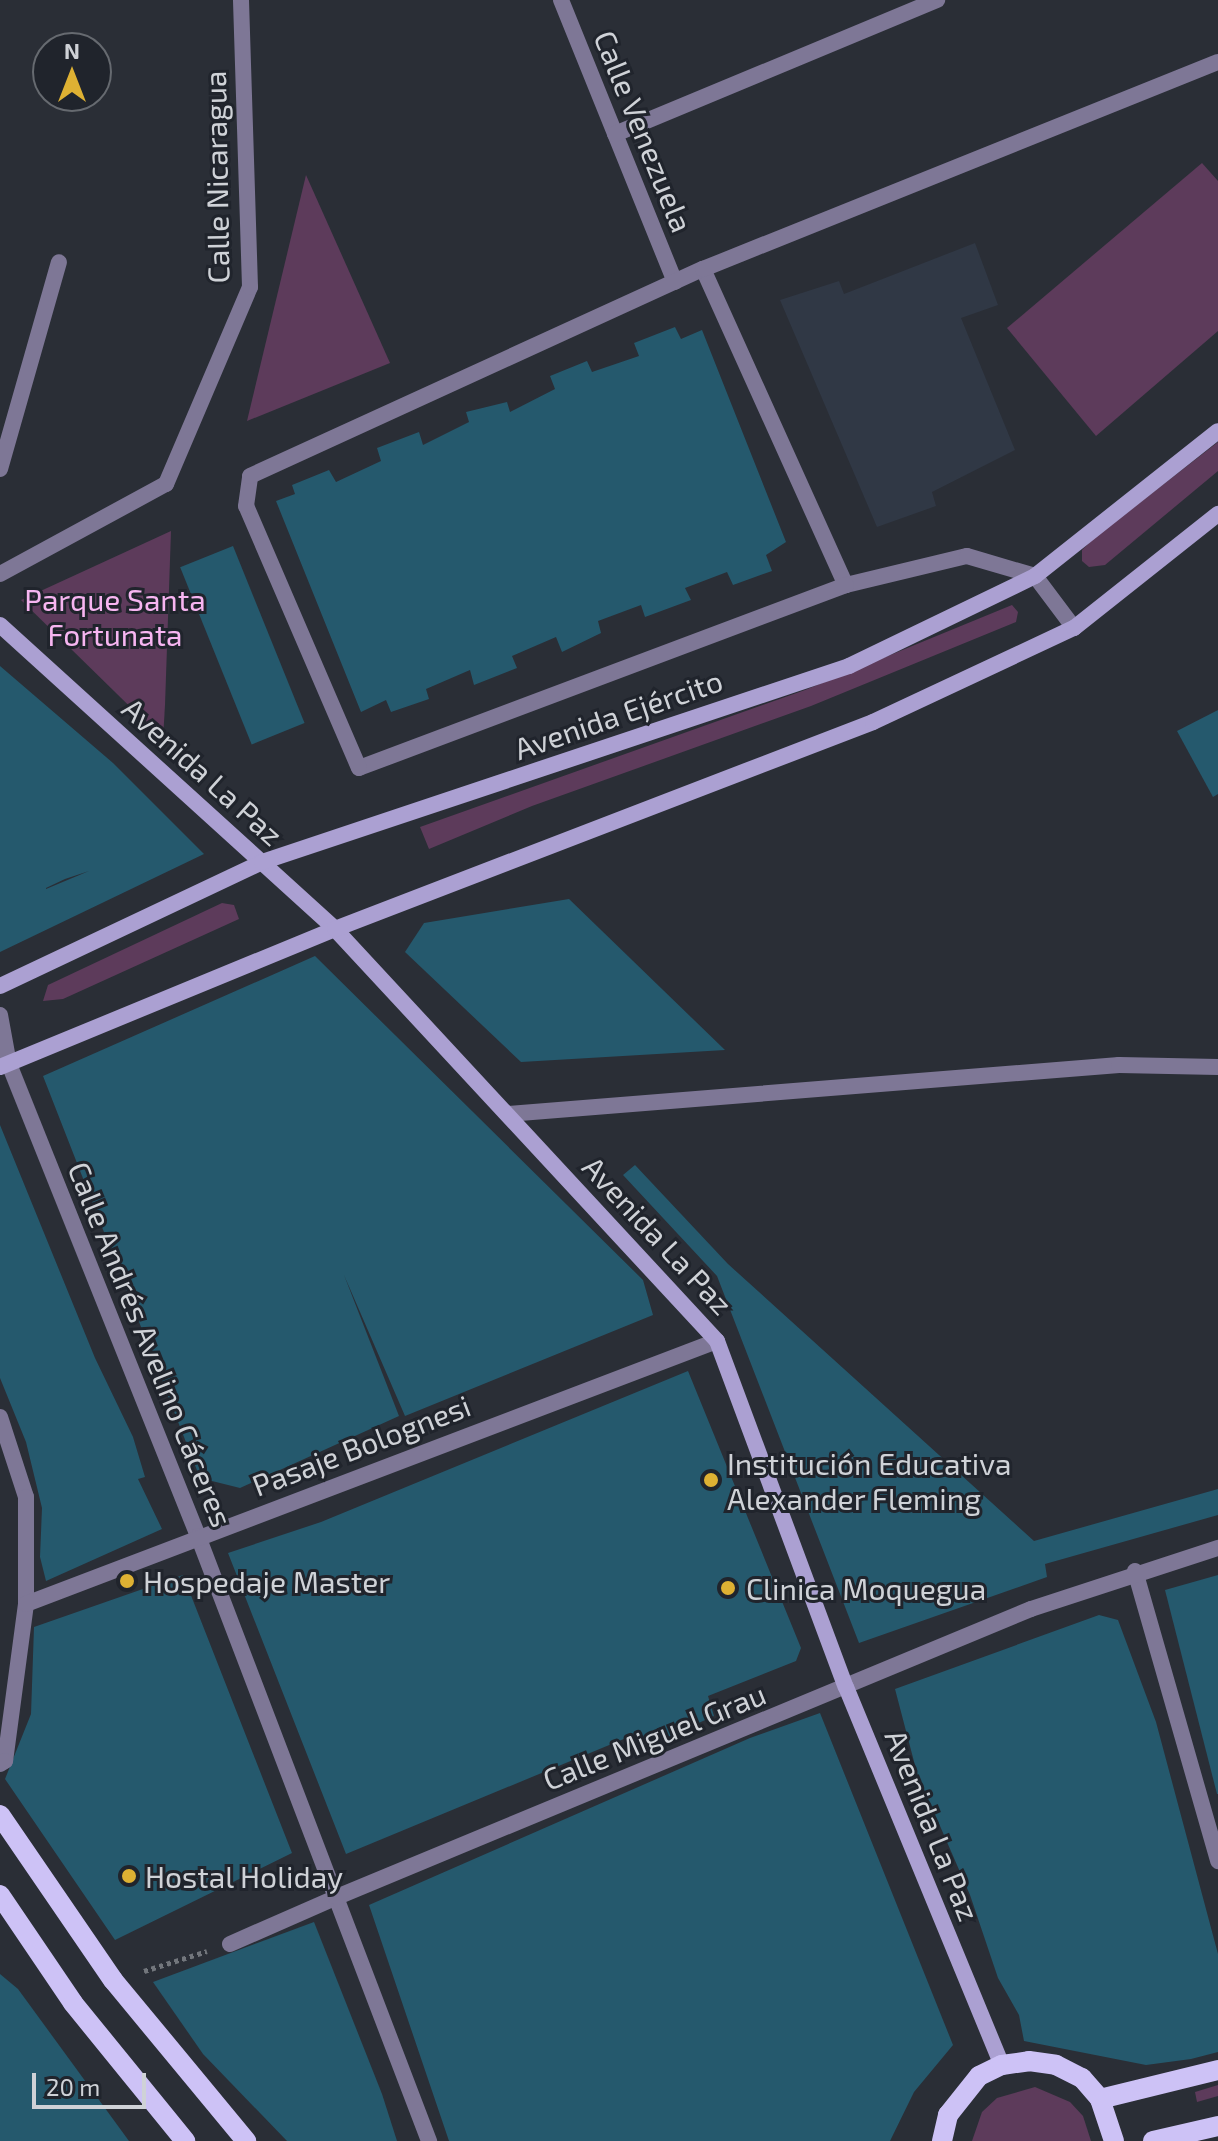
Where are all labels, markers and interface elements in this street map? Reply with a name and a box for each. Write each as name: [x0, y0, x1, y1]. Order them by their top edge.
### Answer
street label: Calle Venezuela: [587, 25, 701, 237]
north arrow: [32, 32, 112, 112]
text: N: [64, 37, 80, 63]
street label: Calle Nicaragua: [196, 70, 236, 284]
park label: Parque Santa Fortunata: [24, 581, 206, 652]
street label: Avenida Ejército: [509, 662, 727, 766]
street label: Avenida La Paz: [116, 690, 290, 852]
street label: Avenida La Paz: [576, 1148, 740, 1322]
street label: Calle Andrés Avelino Cáceres: [61, 1156, 241, 1532]
street label: Pasaje Bolognesi: [247, 1387, 475, 1503]
place label: Institución Educativa Alexander Fleming: [727, 1445, 1012, 1516]
marker: Institución Educativa Alexander Fleming: [702, 1471, 720, 1489]
place label: Hospedaje Master: [143, 1563, 390, 1599]
place label: Clinica Moquegua: [746, 1570, 986, 1606]
marker: Hospedaje Master: [118, 1572, 136, 1590]
marker: Clinica Moquegua: [717, 1577, 739, 1599]
street label: Calle Miguel Grau: [537, 1675, 771, 1797]
street label: Avenida La Paz: [878, 1724, 988, 1926]
place label: Hostal Holiday: [145, 1858, 344, 1894]
marker: Hostal Holiday: [120, 1867, 138, 1885]
scale bar: [36, 2057, 150, 2107]
text: 20 m: [46, 2072, 100, 2101]

